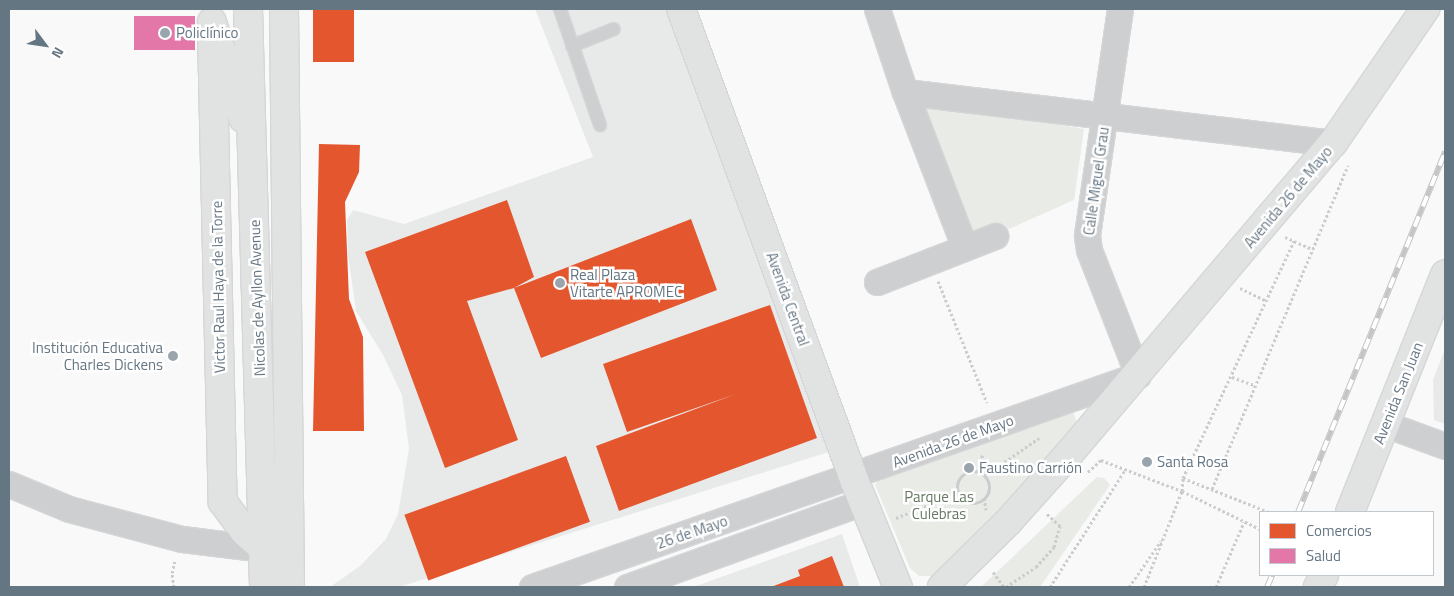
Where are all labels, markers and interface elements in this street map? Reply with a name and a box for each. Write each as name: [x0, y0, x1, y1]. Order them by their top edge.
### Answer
north arrow: [20, 20, 70, 70]
place label: Policlínico: [176, 24, 239, 42]
marker: Policlínico: [158, 26, 172, 40]
text: N: [47, 43, 70, 63]
street label: Calle Miguel Grau: [1079, 126, 1113, 236]
street label: Avenida 26 de Mayo: [1240, 142, 1336, 252]
street label: Victor Raul Haya de la Torre: [207, 201, 229, 373]
street label: Nicolas de Ayllon Avenue: [245, 219, 269, 377]
street label: Avenida Central: [763, 250, 813, 348]
place label: Real Plaza Vitarte APROMEC: [570, 265, 682, 300]
marker: Real Plaza Vitarte APROMEC: [554, 277, 566, 289]
place label: Institución Educativa Charles Dickens: [32, 338, 163, 373]
street label: Avenida San Juan: [1369, 339, 1427, 447]
marker: Institución Educativa Charles Dickens: [167, 350, 179, 362]
street label: Avenida 26 de Mayo: [890, 411, 1016, 471]
place label: Santa Rosa: [1157, 453, 1228, 471]
marker: Santa Rosa: [1141, 456, 1153, 468]
place label: Faustino Carrión: [979, 459, 1082, 477]
marker: Faustino Carrión: [963, 462, 975, 474]
park label: Parque Las Culebras: [904, 487, 974, 522]
street label: 26 de Mayo: [654, 511, 730, 553]
legend: [1259, 511, 1434, 576]
text: Comercios: [1306, 519, 1372, 542]
text: Salud: [1306, 544, 1341, 567]

